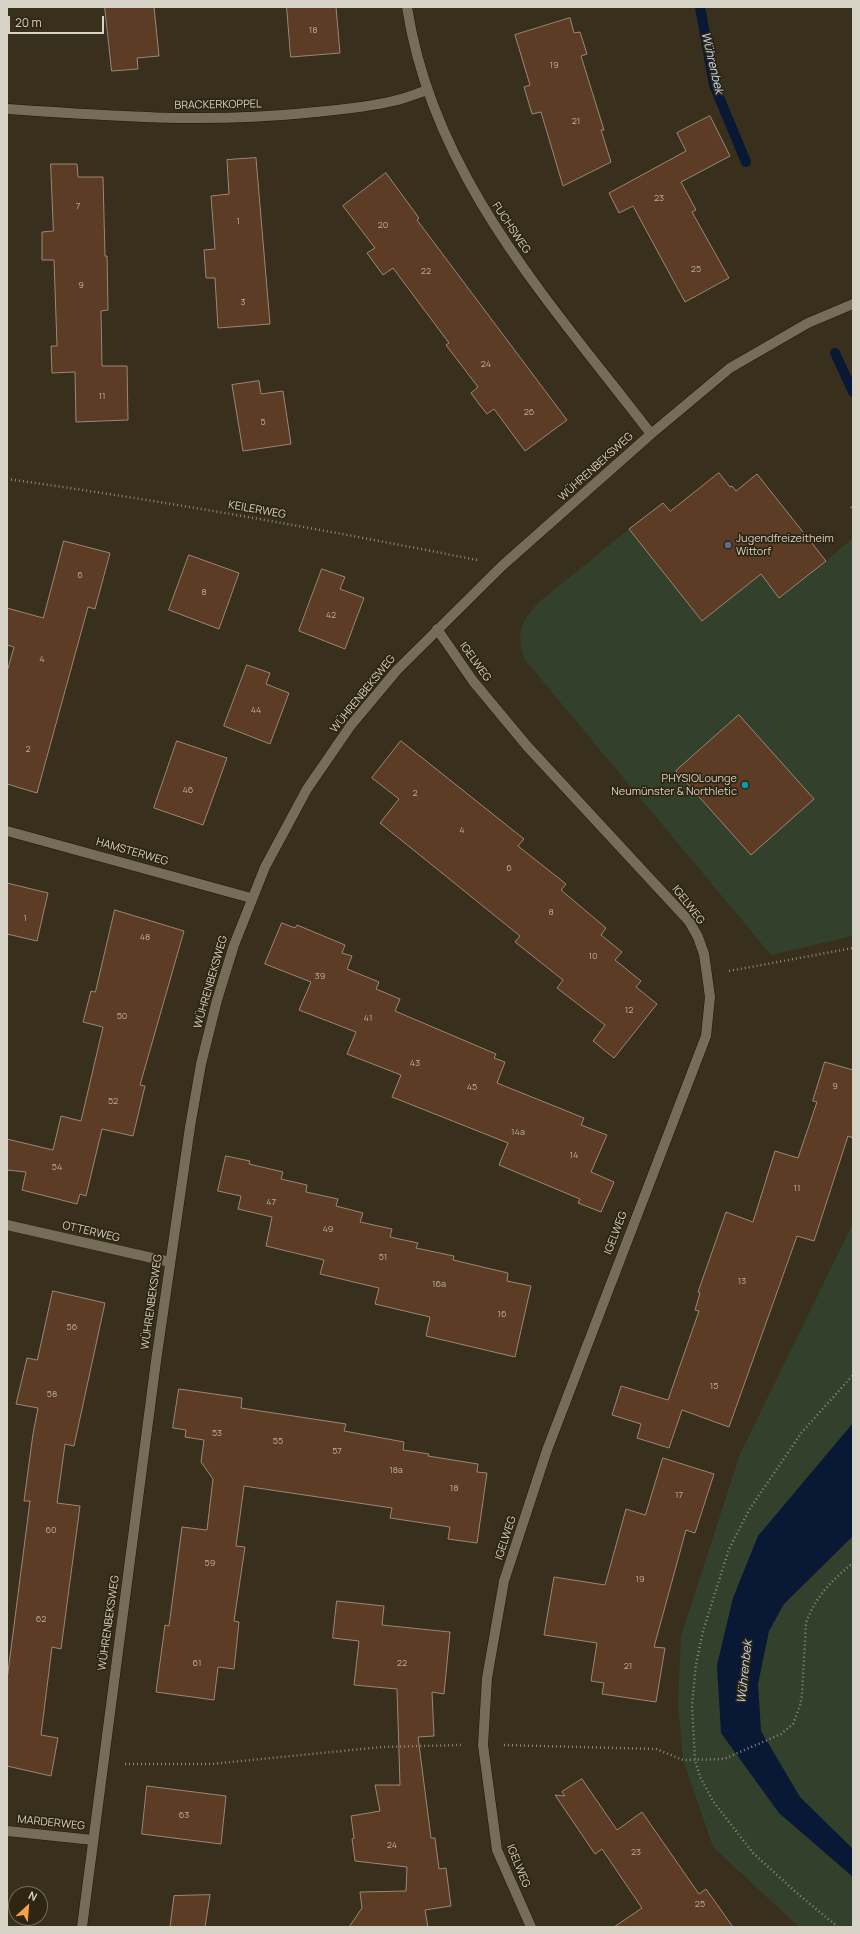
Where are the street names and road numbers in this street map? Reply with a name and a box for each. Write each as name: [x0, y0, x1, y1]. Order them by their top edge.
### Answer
street label: BRACKERKOPPEL: [174, 98, 262, 112]
street label: FUCHSWEG: [489, 200, 533, 256]
street label: WÜHRENBEKSWEG: [556, 430, 636, 504]
street label: KEILERWEG: [227, 498, 287, 522]
street label: IGELWEG: [456, 640, 494, 684]
street label: WÜHRENBEKSWEG: [328, 653, 398, 735]
street label: HAMSTERWEG: [94, 835, 170, 869]
street label: IGELWEG: [669, 883, 707, 927]
street label: WÜHRENBEKSWEG: [191, 934, 231, 1030]
street label: IGELWEG: [602, 1209, 630, 1257]
street label: OTTERWEG: [61, 1219, 121, 1245]
street label: WÜHRENBEKSWEG: [139, 1254, 165, 1350]
street label: IGELWEG: [493, 1514, 519, 1562]
street label: WÜHRENBEKSWEG: [96, 1575, 122, 1671]
street label: MARDERWEG: [17, 1813, 85, 1833]
street label: IGELWEG: [503, 1843, 533, 1889]

